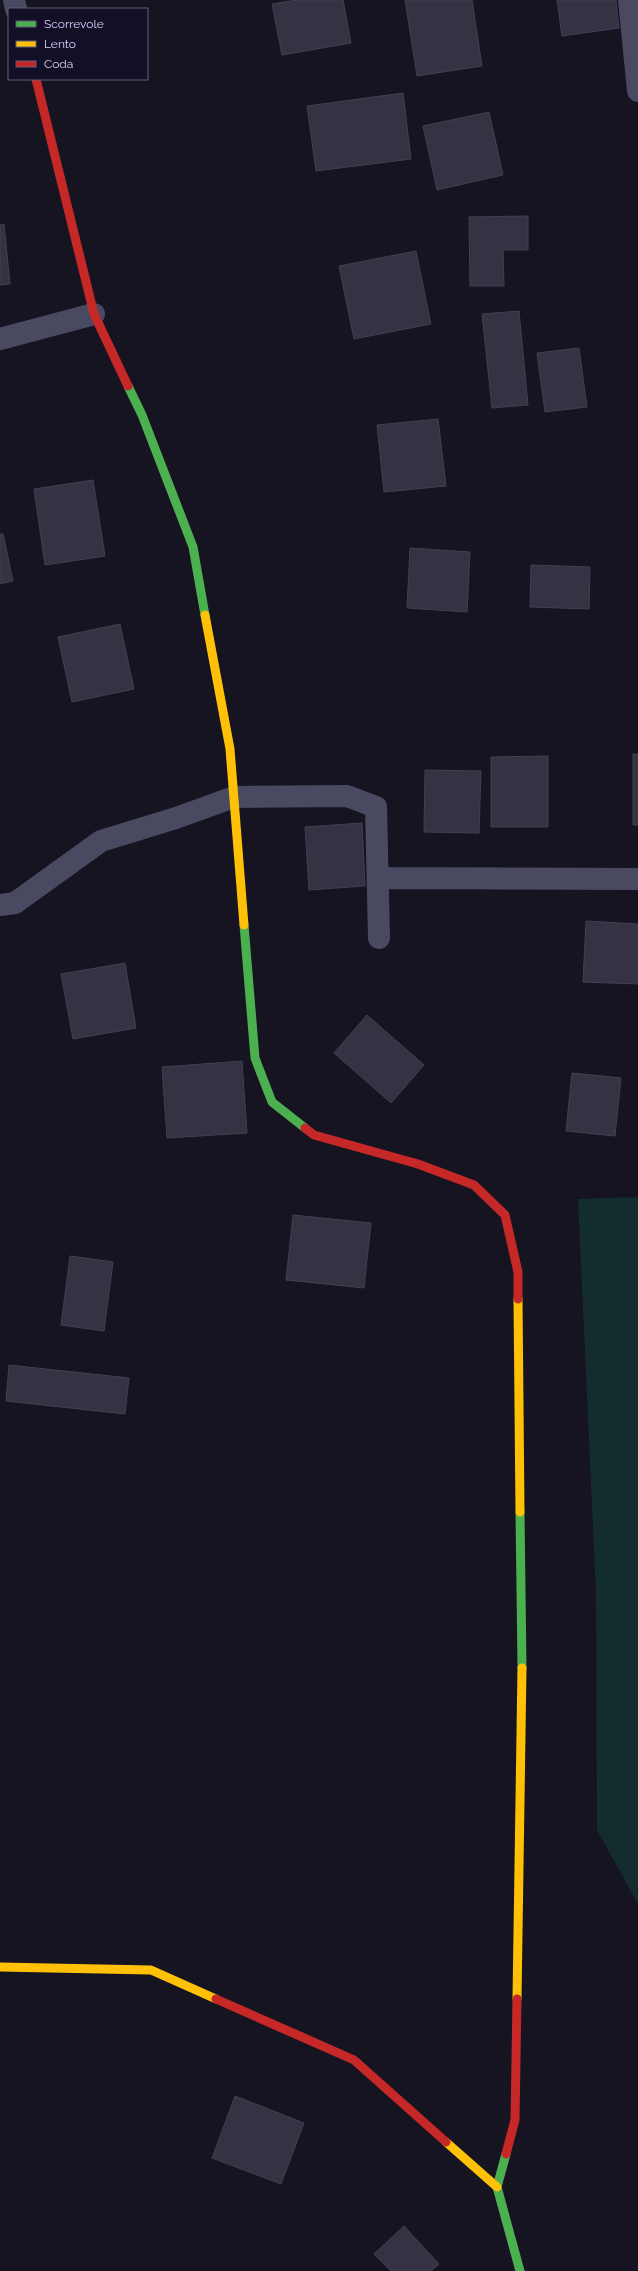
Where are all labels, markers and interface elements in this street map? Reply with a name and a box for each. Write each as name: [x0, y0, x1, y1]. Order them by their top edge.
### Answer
legend: [8, 8, 148, 80]
text: Scorrevole: [44, 17, 104, 31]
text: Lento: [44, 37, 76, 51]
text: Coda: [44, 57, 73, 71]

